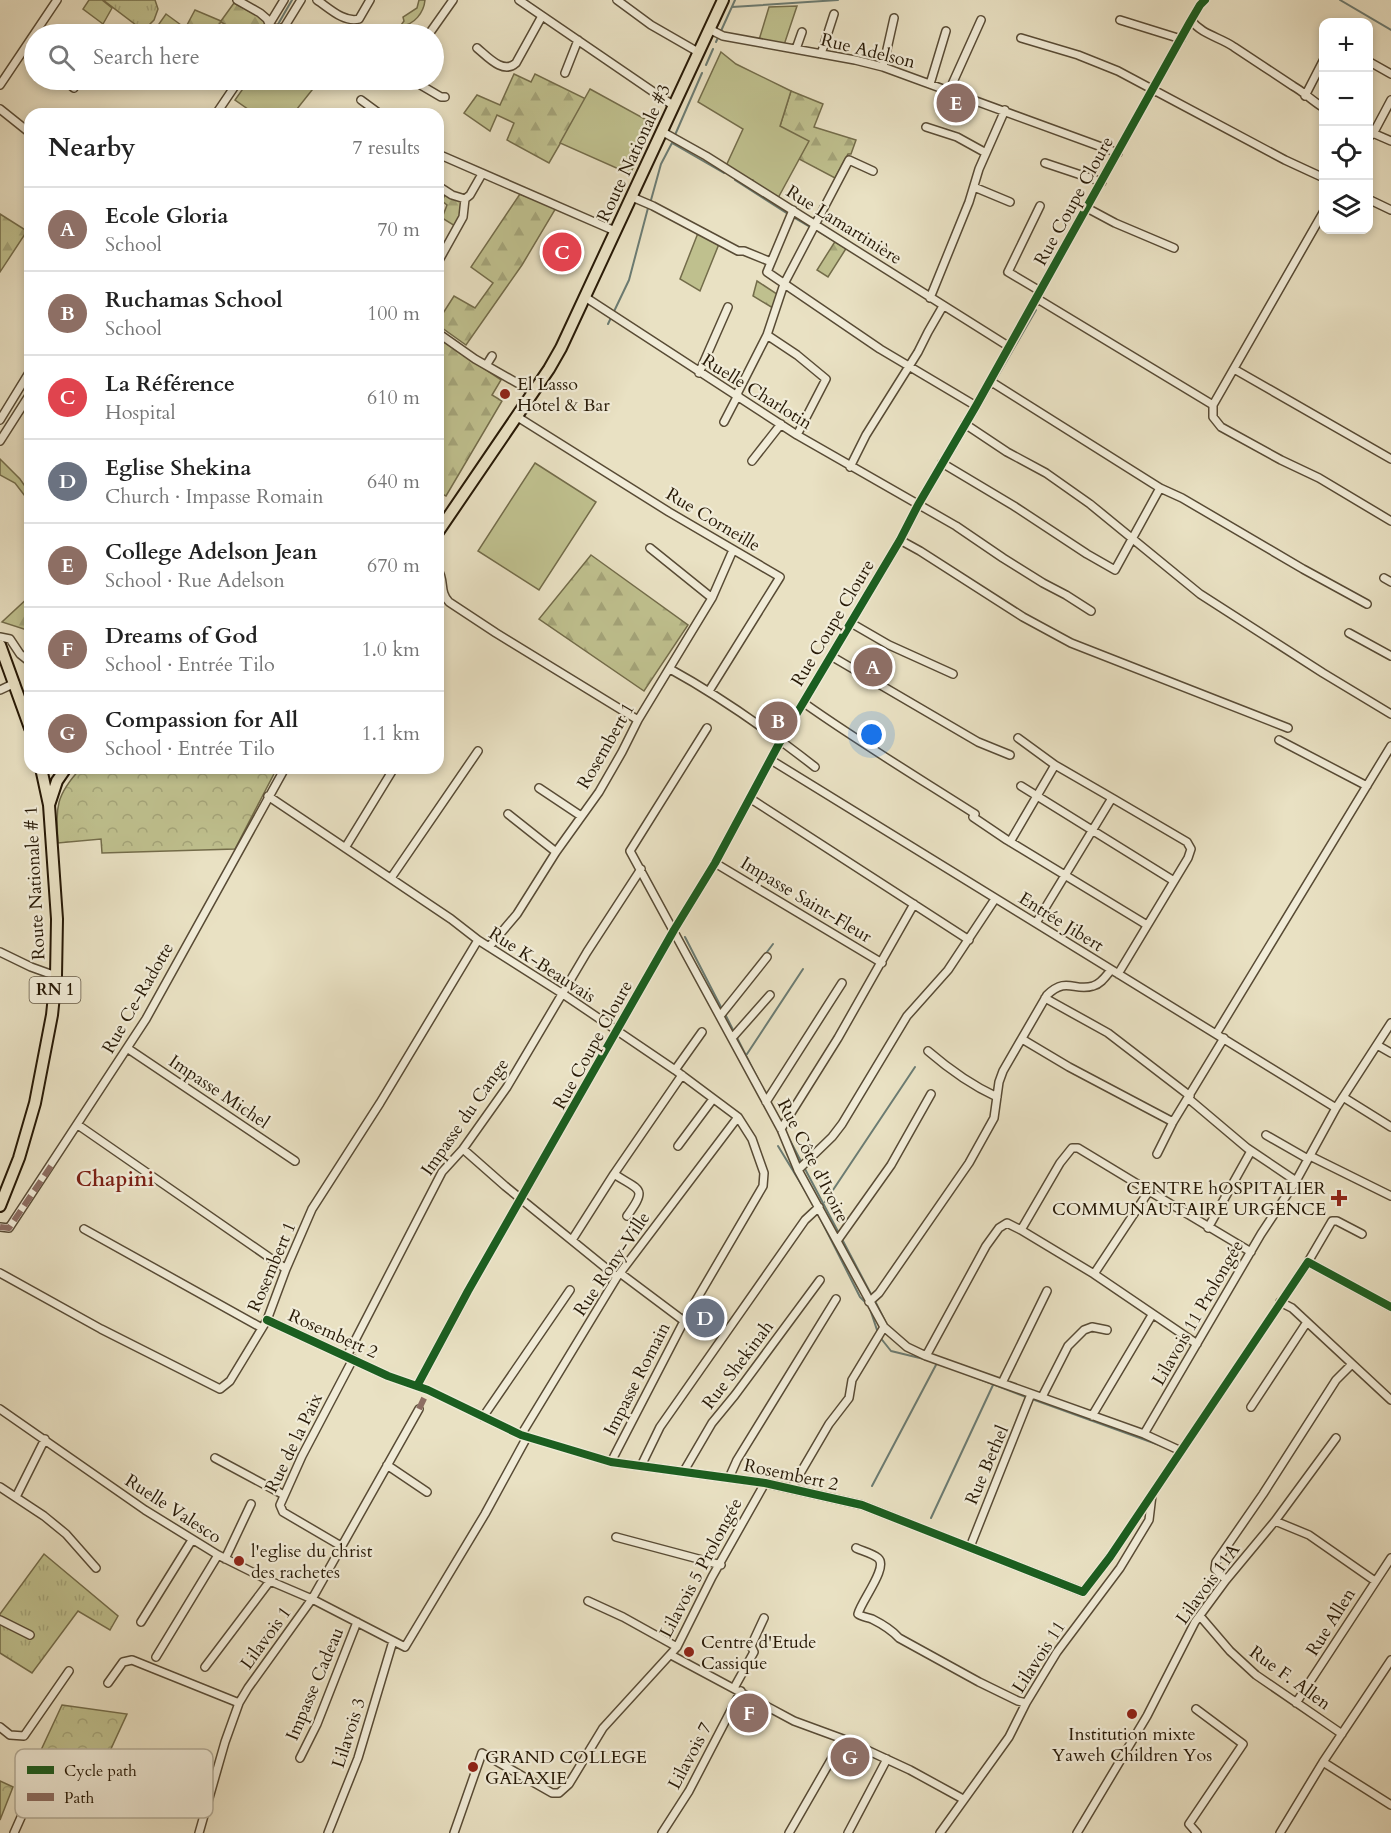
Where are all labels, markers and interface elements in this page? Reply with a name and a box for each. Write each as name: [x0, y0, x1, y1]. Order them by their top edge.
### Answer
map controls: [1319, 18, 1373, 234]
button: +: [1319, 18, 1373, 72]
search box: [24, 24, 444, 90]
street label: Rue Adelson: [818, 27, 919, 75]
icon: search: [45, 41, 78, 74]
text: Search here: [93, 42, 200, 72]
button: −: [1319, 72, 1373, 126]
street label: Route Nationale #3: [591, 80, 677, 226]
pin: E: [936, 80, 976, 126]
button: locate: [1319, 126, 1373, 180]
text: Nearby: [48, 130, 136, 165]
street label: Rue Coupe Cloure: [1028, 132, 1120, 270]
text: 7 results: [352, 134, 420, 161]
street label: Rue Lamartinière: [781, 179, 907, 271]
button: layers: [1319, 180, 1373, 234]
text: Ecole Gloria: [105, 201, 228, 231]
text: A: [60, 216, 75, 243]
text: 70 m: [377, 216, 420, 243]
pin: C: [542, 230, 582, 274]
text: School: [105, 231, 162, 258]
text: Ruchamas School: [105, 285, 283, 315]
text: B: [60, 300, 75, 327]
text: 100 m: [367, 300, 420, 327]
text: School: [105, 315, 162, 342]
street label: Ruelle Charlotin: [697, 348, 818, 436]
text: La Référence: [105, 369, 235, 399]
place label: El Lasso Hotel & Bar: [517, 372, 610, 418]
text: C: [60, 384, 75, 411]
text: 610 m: [367, 384, 420, 411]
marker: El Lasso Hotel & Bar: [498, 387, 512, 401]
text: Hospital: [105, 399, 176, 426]
text: Eglise Shekina: [105, 453, 251, 483]
text: D: [59, 468, 76, 495]
text: 640 m: [367, 468, 420, 495]
street label: Rue Corneille: [661, 482, 765, 558]
text: Church · Impasse Romain: [105, 483, 324, 510]
text: College Adelson Jean: [105, 537, 317, 567]
text: E: [61, 552, 74, 579]
text: 670 m: [367, 552, 420, 579]
street label: Rue Coupe Cloure: [785, 555, 881, 691]
text: School · Rue Adelson: [105, 567, 285, 594]
text: Dreams of God: [105, 621, 258, 651]
text: F: [62, 636, 73, 663]
text: 1.0 km: [361, 636, 420, 663]
pin: A: [854, 644, 892, 690]
text: School · Entrée Tilo: [105, 651, 275, 678]
street label: Rosembert 1: [571, 698, 641, 794]
pin: B: [758, 698, 798, 744]
text: Compassion for All: [105, 705, 298, 735]
text: G: [59, 720, 76, 747]
text: 1.1 km: [361, 720, 420, 747]
your location: [857, 720, 886, 749]
text: School · Entrée Tilo: [105, 735, 275, 762]
street label: Route Nationale # 1: [18, 805, 52, 961]
street label: Impasse Saint-Fleur: [736, 851, 877, 949]
street label: Entrée Jibert: [1014, 886, 1109, 958]
street label: Rue K-Beauvais: [484, 921, 600, 1009]
street label: Rue Ce-Radotte: [96, 938, 180, 1058]
street label: Rue Coupe Cloure: [547, 976, 639, 1114]
road number: RN 1: [29, 977, 80, 1003]
street label: Impasse Michel: [164, 1049, 275, 1135]
street label: Impasse du Cange: [415, 1053, 515, 1181]
street label: Rue Côte d'Ivoire: [771, 1095, 855, 1227]
district label: Chapini: [76, 1165, 155, 1194]
place label: CENTRE hOSPITALIER COMMUNAUTAIRE URGENCE: [1052, 1176, 1327, 1222]
marker: CENTRE hOSPITALIER COMMUNAUTAIRE URGENCE: [1330, 1189, 1348, 1207]
street label: Rue Rony-Ville: [568, 1207, 656, 1321]
street label: Rosembert 1: [242, 1218, 302, 1316]
street label: Lilavois 11 Prolongée: [1146, 1236, 1250, 1390]
pin: D: [686, 1296, 724, 1340]
street label: Rosembert 2: [284, 1303, 382, 1365]
street label: Rue Shekinah: [696, 1315, 780, 1414]
street label: Impasse Romain: [598, 1317, 677, 1440]
street label: Rue de la Paix: [259, 1389, 329, 1497]
street label: Rue Bethel: [959, 1421, 1015, 1509]
street label: Rosembert 2: [742, 1453, 840, 1497]
street label: Ruelle Valesco: [120, 1468, 226, 1550]
street label: Lilavois 5 Prolongée: [654, 1494, 748, 1642]
street label: Lilavois 11A: [1170, 1538, 1246, 1629]
place label: l'eglise du christ des rachetes: [251, 1539, 373, 1585]
marker: l'eglise du christ des rachetes: [232, 1554, 246, 1568]
street label: Rue Allen: [1300, 1583, 1362, 1661]
street label: Lilavois 1: [235, 1601, 297, 1675]
street label: Lilavois 11: [1006, 1616, 1072, 1698]
street label: Impasse Cadeau: [280, 1623, 350, 1744]
place label: Centre d'Etude Cassique: [701, 1630, 817, 1676]
street label: Rue F. Allen: [1244, 1640, 1337, 1717]
marker: Centre d'Etude Cassique: [682, 1645, 696, 1659]
pin: F: [730, 1690, 768, 1736]
street label: Lilavois 3: [326, 1695, 372, 1771]
marker: Institution mixte Yaweh Children Yos: [1125, 1707, 1139, 1721]
street label: Lilavois 7: [662, 1718, 718, 1794]
place label: Institution mixte Yaweh Children Yos: [1052, 1722, 1212, 1768]
pin: G: [830, 1734, 870, 1780]
place label: GRAND COLLEGE GALAXIE: [485, 1745, 647, 1791]
legend: [15, 1749, 213, 1818]
text: Cycle path: [64, 1760, 137, 1782]
marker: GRAND COLLEGE GALAXIE: [466, 1760, 480, 1774]
text: Path: [64, 1787, 94, 1809]

